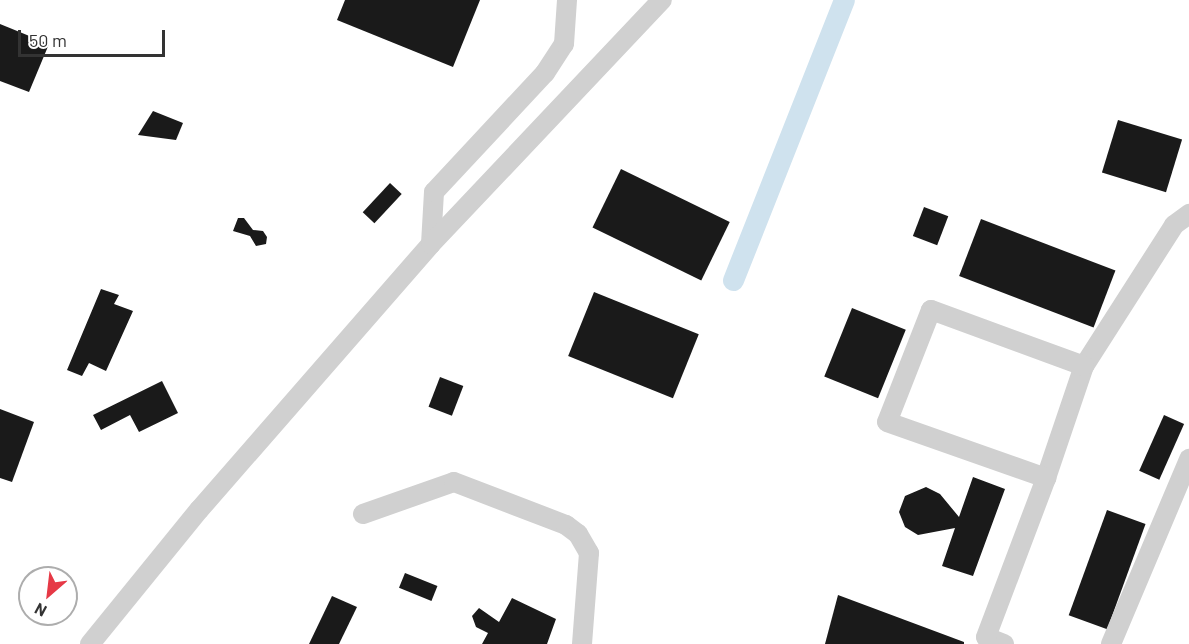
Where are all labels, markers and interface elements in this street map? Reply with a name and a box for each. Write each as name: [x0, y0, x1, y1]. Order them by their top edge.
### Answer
scale bar: [21, 18, 168, 56]
text: 50 m: [29, 29, 67, 51]
north arrow: [18, 566, 78, 626]
text: N: [31, 600, 49, 621]

